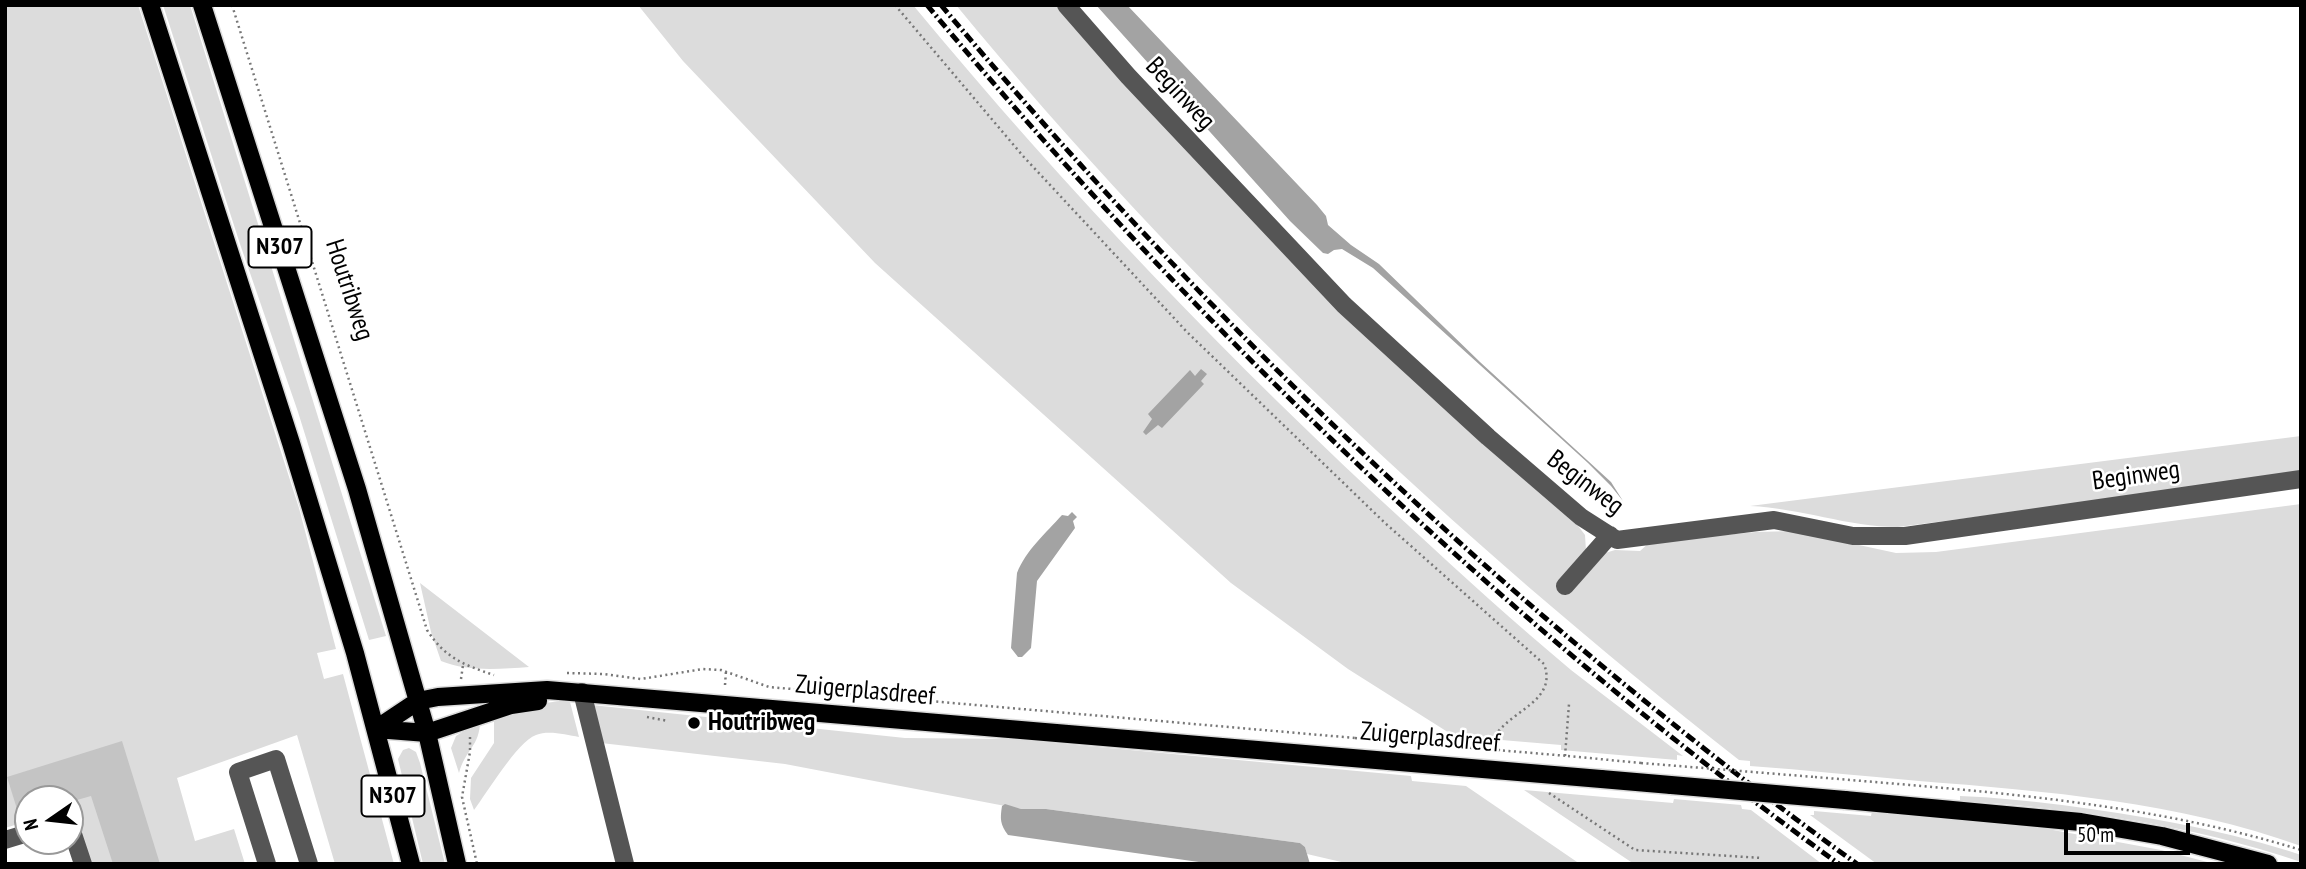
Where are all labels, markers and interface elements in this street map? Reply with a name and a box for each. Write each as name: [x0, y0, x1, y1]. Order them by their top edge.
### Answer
street label: Beginweg: [1139, 51, 1221, 137]
road number: N307: [248, 226, 312, 268]
street label: Houtribweg: [318, 236, 380, 344]
street label: Beginweg: [1540, 444, 1630, 522]
street label: Beginweg: [2090, 454, 2182, 498]
street label: Zuigerplasdreef: [794, 669, 936, 713]
place label: Houtribweg: [708, 707, 815, 739]
marker: Houtribweg: [686, 715, 702, 731]
street label: Zuigerplasdreef: [1359, 716, 1501, 760]
road number: N307: [362, 776, 424, 816]
north arrow: [14, 785, 84, 855]
scale bar: [2068, 810, 2194, 854]
text: N: [18, 817, 43, 832]
text: 50 m: [2077, 821, 2114, 848]

